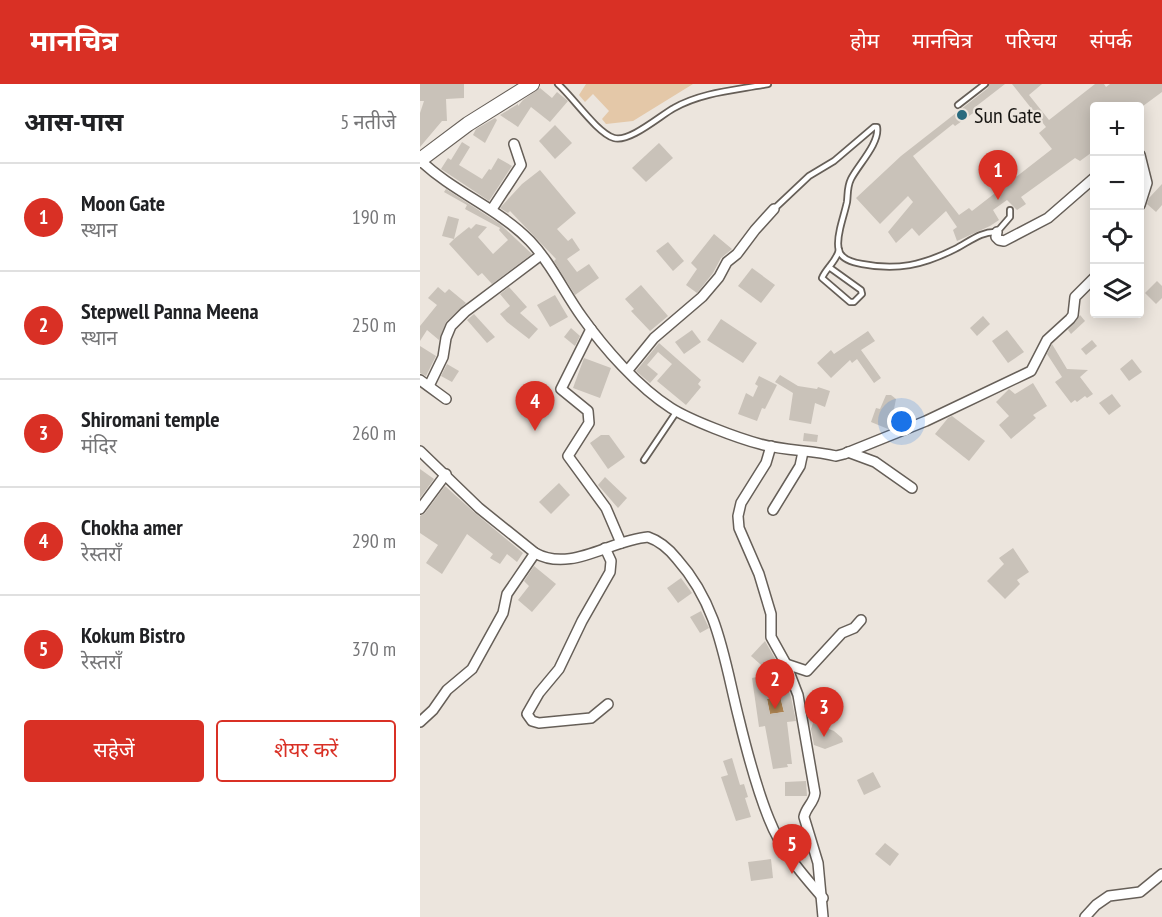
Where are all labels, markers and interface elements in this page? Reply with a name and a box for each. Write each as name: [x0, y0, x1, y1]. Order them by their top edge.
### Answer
text: मानचित्र: [30, 22, 118, 59]
text: होम: [850, 27, 879, 54]
text: मानचित्र: [912, 27, 972, 54]
text: परिचय: [1005, 27, 1057, 54]
text: संपर्क: [1090, 27, 1132, 54]
place label: Sun Gate: [974, 101, 1042, 129]
map controls: [1090, 102, 1144, 318]
button: +: [1090, 102, 1144, 156]
text: आस-पास: [24, 105, 124, 138]
marker: Sun Gate: [955, 108, 969, 122]
text: 5 नतीजे: [340, 109, 396, 135]
pin: 1: [978, 150, 1018, 200]
button: −: [1090, 156, 1144, 210]
text: Moon Gate: [81, 189, 165, 217]
text: 1: [39, 204, 48, 230]
text: 190 m: [352, 204, 396, 230]
button: locate: [1090, 210, 1144, 264]
text: स्थान: [81, 217, 117, 243]
button: layers: [1090, 264, 1144, 318]
text: Stepwell Panna Meena: [81, 297, 259, 325]
text: 2: [39, 312, 48, 338]
text: 250 m: [352, 312, 396, 338]
text: स्थान: [81, 325, 117, 351]
pin: 4: [516, 382, 554, 431]
text: Shiromani temple: [81, 405, 220, 433]
your location: [887, 407, 916, 436]
text: 3: [39, 420, 48, 446]
text: 260 m: [352, 420, 396, 446]
text: मंदिर: [81, 433, 117, 459]
text: Chokha amer: [81, 513, 183, 541]
text: 4: [39, 528, 48, 554]
text: 290 m: [352, 528, 396, 554]
text: रेस्तराँ: [81, 541, 122, 567]
text: Kokum Bistro: [81, 621, 185, 649]
text: 5: [39, 636, 48, 662]
text: 370 m: [352, 636, 396, 662]
text: रेस्तराँ: [81, 649, 122, 675]
pin: 2: [756, 660, 794, 709]
pin: 3: [804, 688, 844, 737]
button: सहेजें: [24, 720, 204, 782]
button: शेयर करें: [216, 720, 396, 782]
pin: 5: [772, 824, 812, 874]

